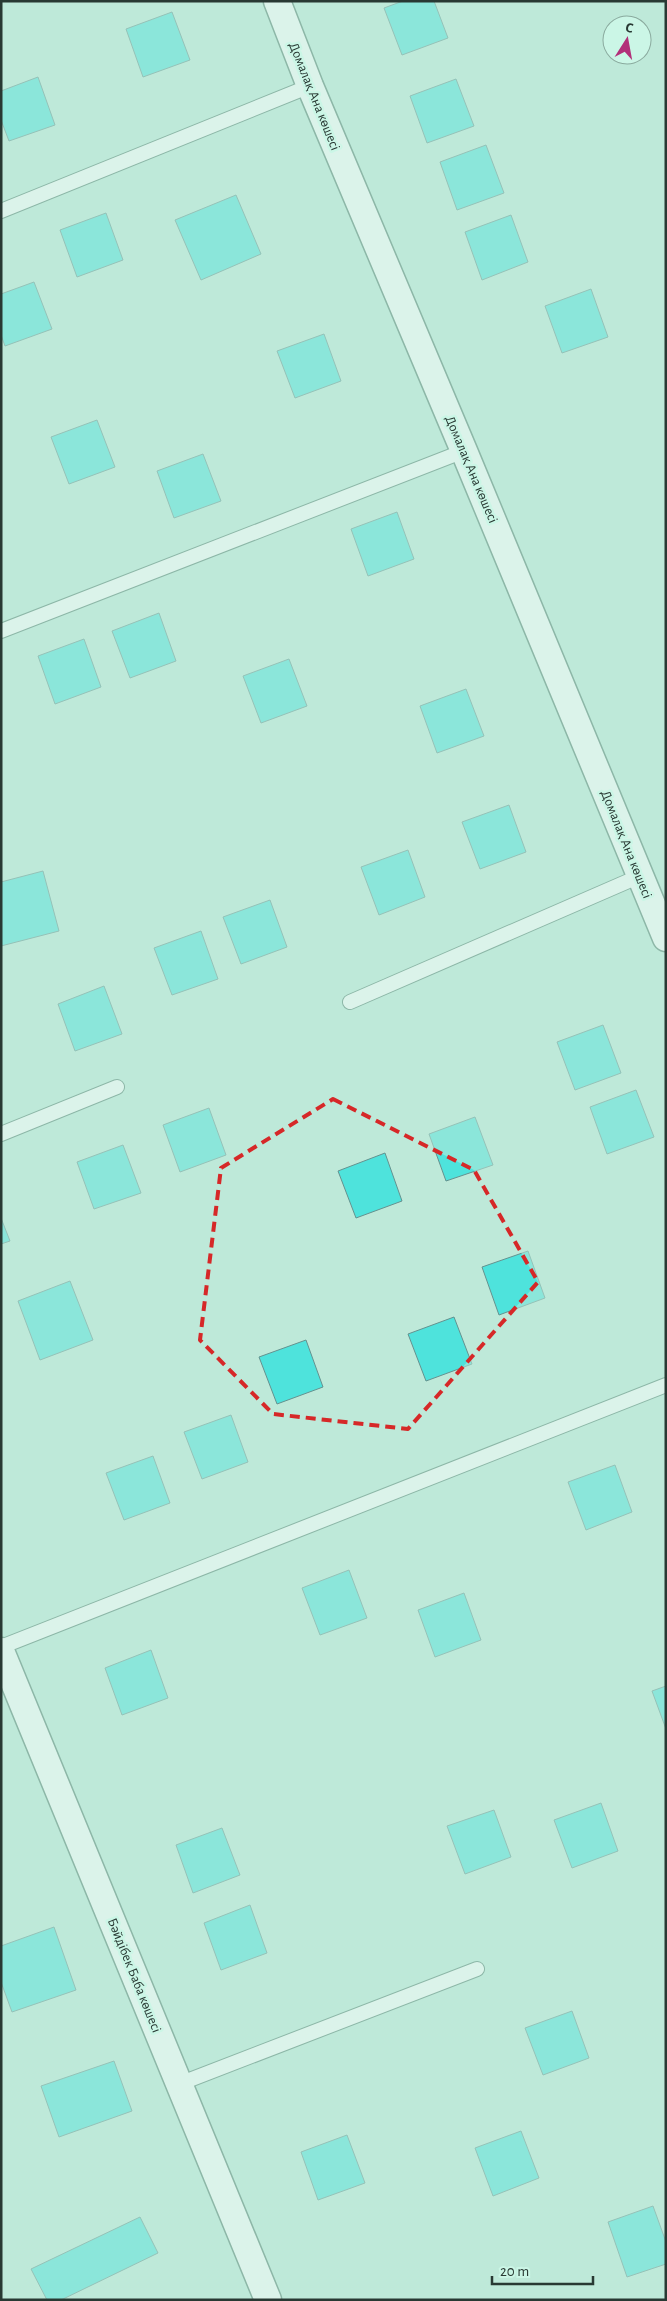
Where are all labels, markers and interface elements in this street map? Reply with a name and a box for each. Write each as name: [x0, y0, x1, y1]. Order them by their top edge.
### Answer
north arrow: [602, 15, 652, 65]
text: С: [624, 21, 635, 36]
street label: Домалақ Ана көшесі: [286, 40, 342, 152]
street label: Домалақ Ана көшесі: [442, 414, 500, 525]
street label: Домалақ Ана көшесі: [598, 788, 654, 900]
street label: Бәйдібек Баба көшесі: [105, 1916, 163, 2035]
scale bar: [492, 2254, 593, 2286]
text: 20 m: [500, 2264, 529, 2279]

